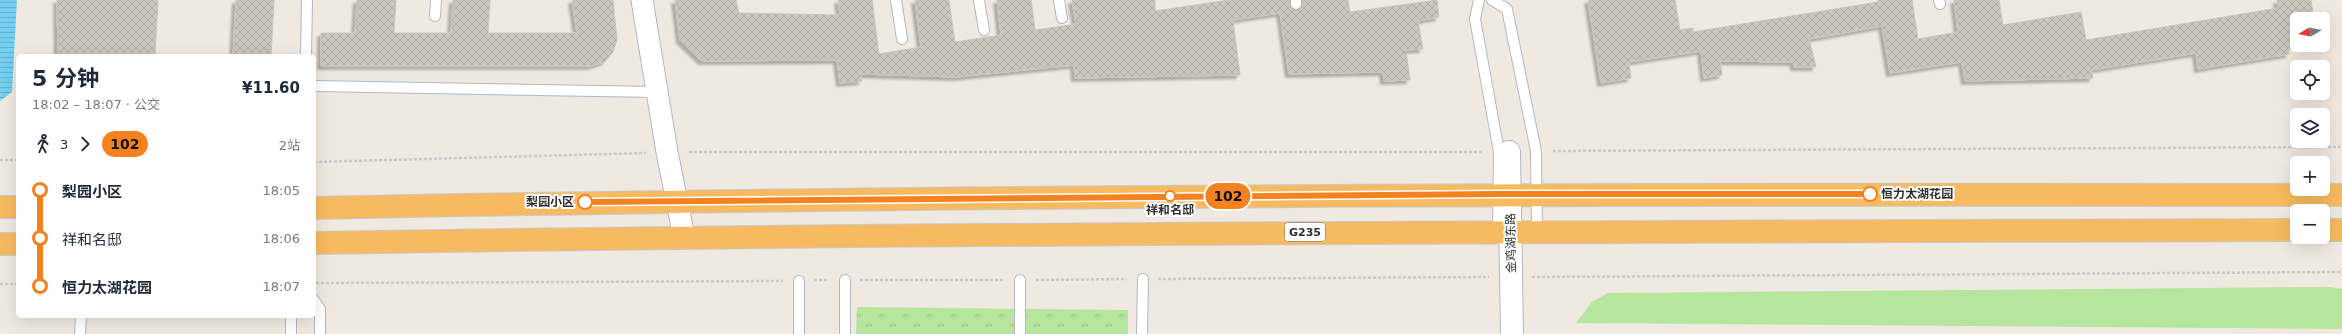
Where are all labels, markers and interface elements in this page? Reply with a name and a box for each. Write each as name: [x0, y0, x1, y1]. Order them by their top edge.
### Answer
north arrow: [2290, 12, 2330, 52]
map controls: [2290, 12, 2330, 244]
button: locate: [2290, 60, 2330, 100]
text: 5 分钟: [32, 66, 99, 91]
text: ¥11.60: [242, 79, 300, 97]
text: 18:02 – 18:07 · 公交: [32, 97, 160, 112]
button: layers: [2290, 108, 2330, 148]
icon: walk: [32, 133, 54, 155]
icon: forward: [74, 133, 96, 155]
text: 102: [110, 136, 140, 152]
text: 3: [60, 137, 68, 152]
text: 2站: [279, 138, 300, 153]
button: +: [2290, 156, 2330, 196]
text: 梨园小区: [62, 183, 122, 201]
text: 18:05: [263, 183, 300, 198]
line badge: 102: [1205, 183, 1251, 209]
marker: 恒力太湖花园: [1862, 186, 1878, 202]
place label: 恒力太湖花园: [1881, 187, 1953, 201]
text: 102: [1213, 188, 1243, 204]
marker: 祥和名邸: [1164, 190, 1176, 202]
marker: 梨园小区: [577, 194, 593, 210]
place label: 梨园小区: [526, 195, 574, 209]
place label: 祥和名邸: [1146, 203, 1194, 217]
button: −: [2290, 204, 2330, 244]
street label: 金鸡湖东路: [1503, 213, 1519, 273]
road number: G235: [1285, 223, 1325, 241]
text: 祥和名邸: [62, 231, 122, 249]
text: 18:06: [263, 231, 300, 246]
text: 恒力太湖花园: [62, 279, 152, 297]
text: 18:07: [263, 279, 300, 294]

